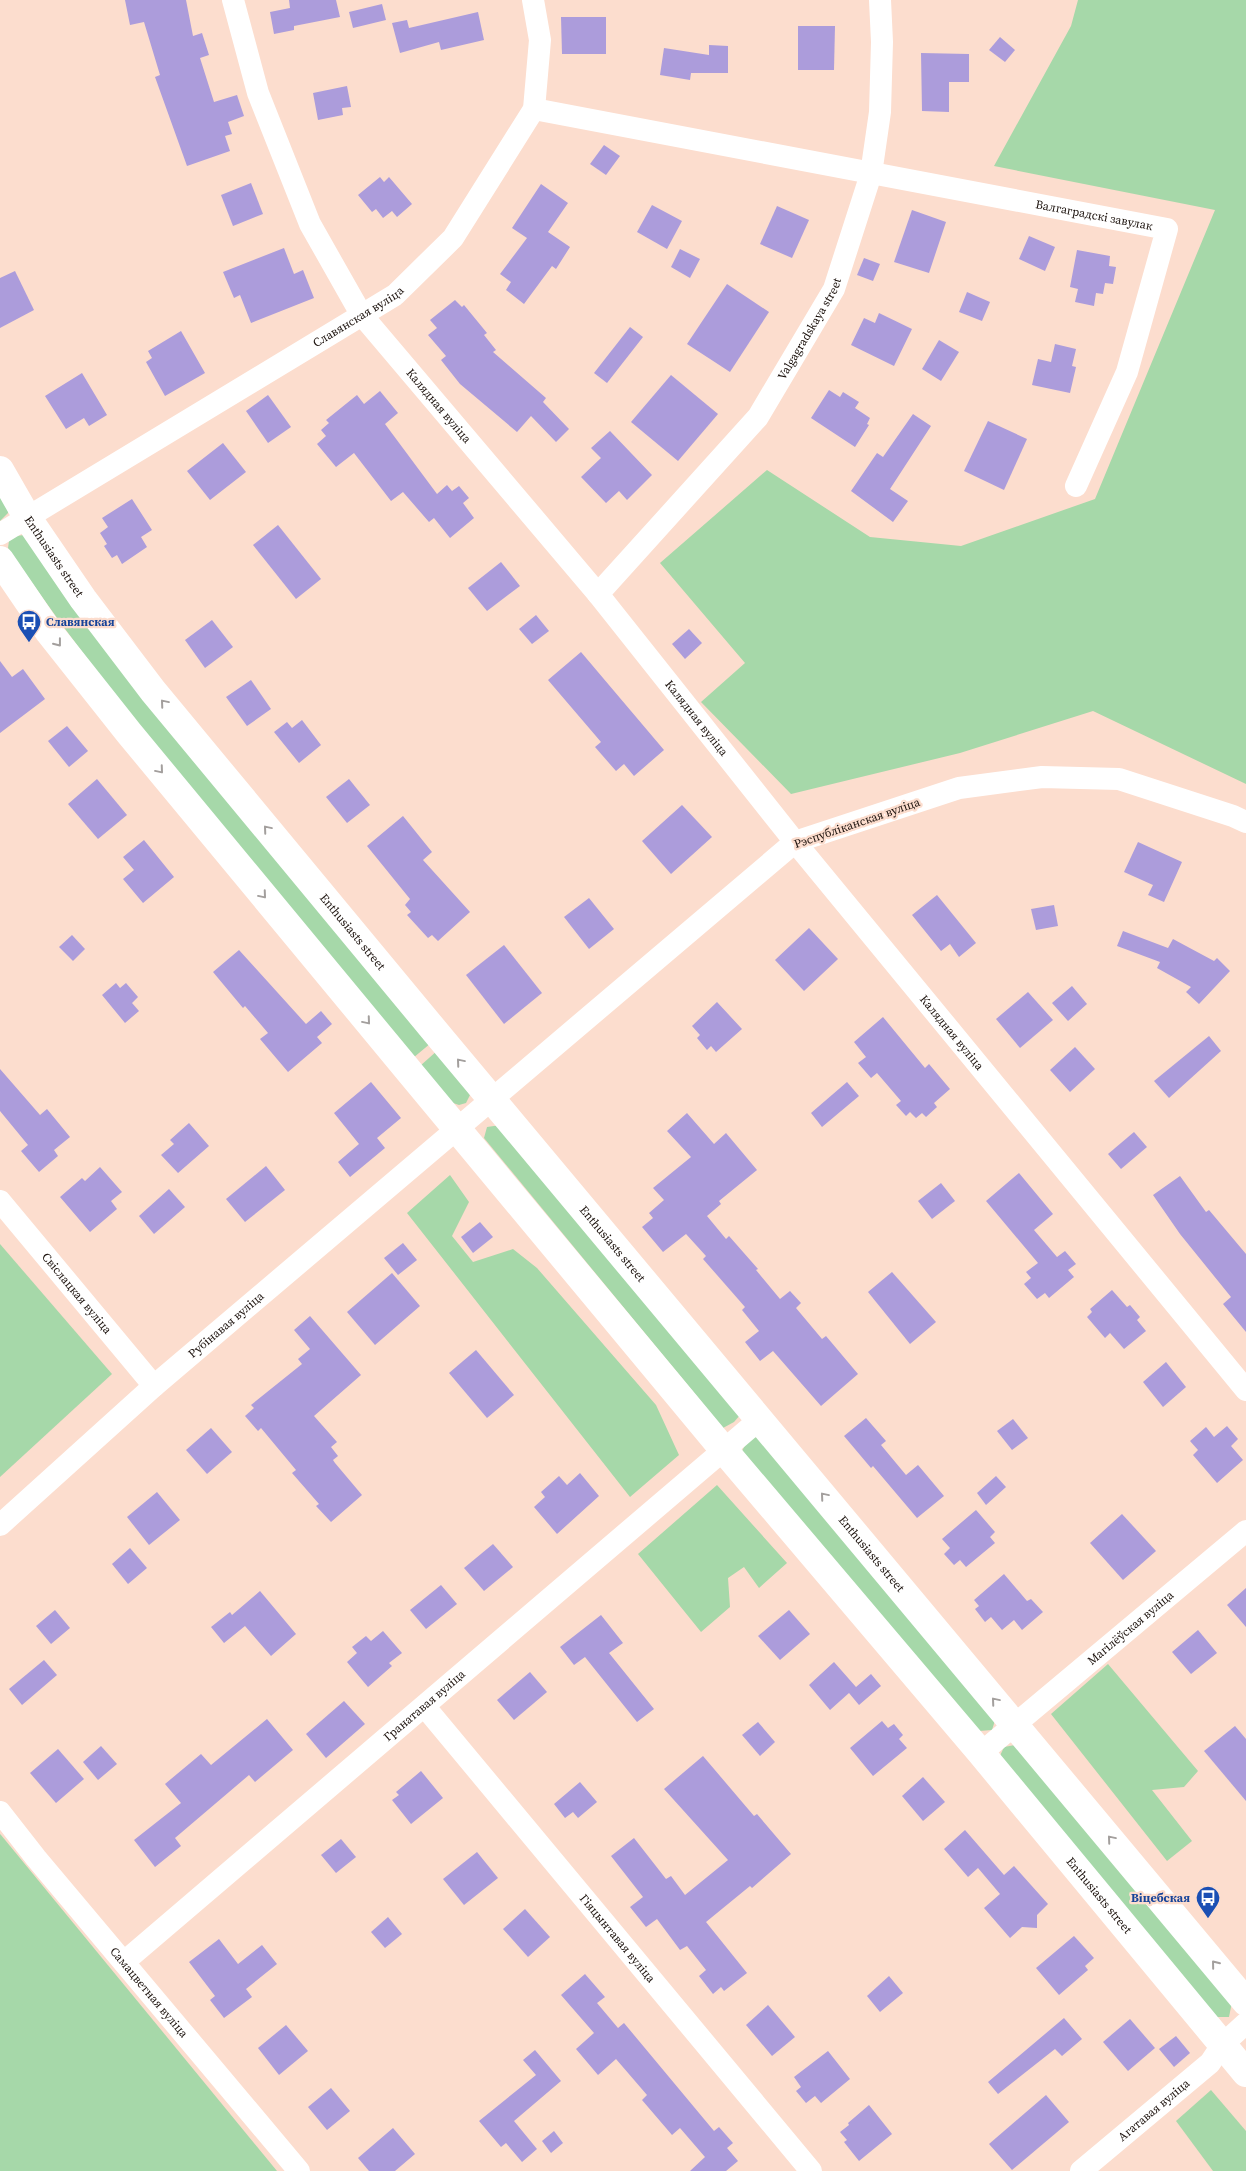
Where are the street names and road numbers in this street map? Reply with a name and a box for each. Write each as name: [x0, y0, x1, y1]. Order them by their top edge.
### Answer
street label: Валгаградскі завулак: [1034, 196, 1154, 234]
street label: Valgagradskaya street: [774, 276, 845, 383]
street label: Славянская вуліца: [310, 282, 408, 351]
street label: Калядная вуліца: [403, 365, 475, 447]
street label: Enthusiasts street: [21, 513, 87, 600]
street label: Калядная вуліца: [661, 677, 732, 760]
street label: Рэспубліканская вуліца: [792, 794, 923, 852]
street label: Enthusiasts street: [316, 890, 389, 974]
street label: Калядная вуліца: [916, 992, 988, 1074]
street label: Enthusiasts street: [576, 1202, 649, 1285]
street label: Свіслацкая вуліца: [38, 1249, 116, 1338]
street label: Рубінавая вуліца: [185, 1288, 268, 1362]
street label: Enthusiasts street: [835, 1512, 908, 1595]
street label: Магілёўская вуліца: [1084, 1586, 1178, 1669]
street label: Гранатавая вуліца: [380, 1666, 469, 1745]
street label: Enthusiasts street: [1063, 1854, 1135, 1937]
street label: Гіяцынтавая вуліца: [576, 1891, 660, 1987]
street label: Самацветная вуліца: [106, 1944, 192, 2042]
street label: Агатавая вуліца: [1115, 2075, 1194, 2145]

